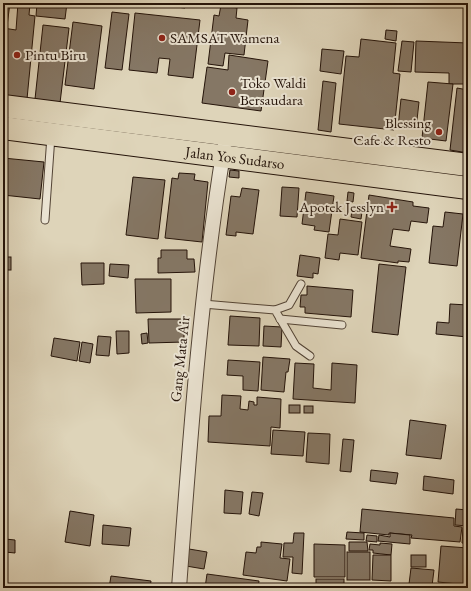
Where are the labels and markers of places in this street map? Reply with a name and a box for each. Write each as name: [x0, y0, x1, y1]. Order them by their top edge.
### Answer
place label: SAMSAT Wamena: [170, 28, 280, 47]
marker: SAMSAT Wamena: [157, 33, 167, 43]
place label: Pintu Biru: [25, 45, 86, 64]
marker: Pintu Biru: [12, 50, 22, 60]
place label: Toko Waldi Bersaudara: [240, 73, 307, 109]
marker: Toko Waldi Bersaudara: [227, 87, 237, 97]
place label: Blessing Cafe & Resto: [353, 113, 431, 149]
marker: Blessing Cafe & Resto: [434, 127, 444, 137]
place label: Apotek Jesslyn: [298, 197, 384, 216]
marker: Apotek Jesslyn: [387, 202, 397, 212]

